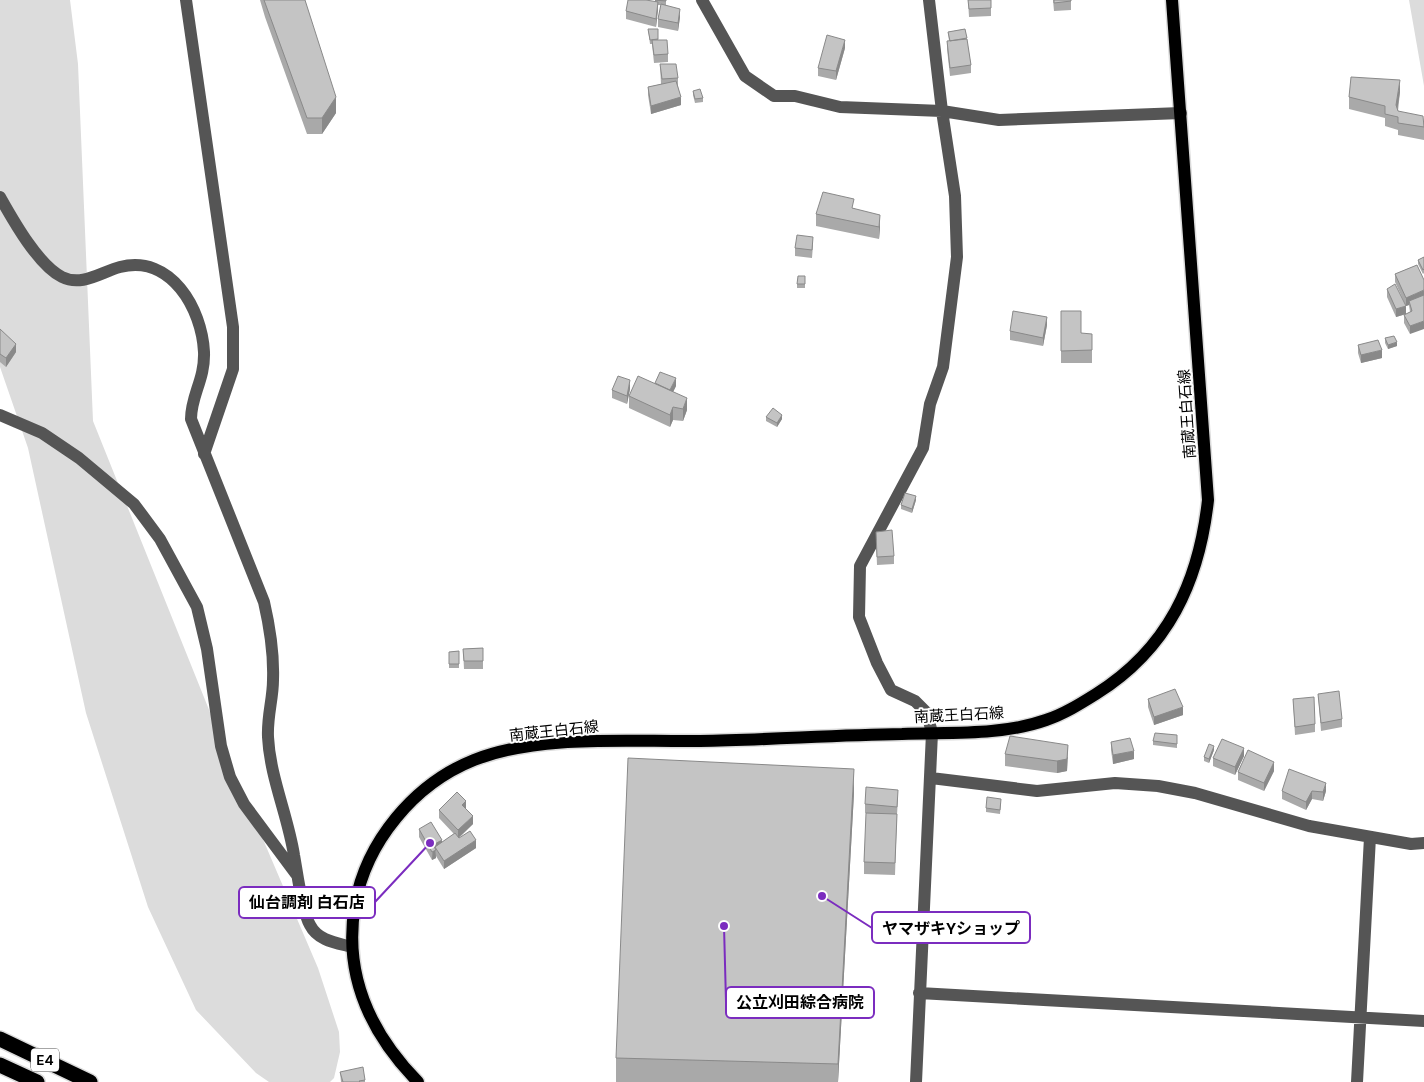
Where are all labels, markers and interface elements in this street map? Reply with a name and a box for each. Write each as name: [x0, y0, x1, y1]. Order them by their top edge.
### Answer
street label: 南蔵王白石線: [1174, 368, 1200, 460]
street label: 南蔵王白石線: [914, 703, 1004, 727]
street label: 南蔵王白石線: [508, 716, 600, 746]
callout: 仙台調剤 白石店: [239, 887, 375, 918]
text: 仙台調剤 白石店: [248, 892, 365, 913]
callout: ヤマザキYショップ: [872, 912, 1030, 943]
text: ヤマザキYショップ: [882, 918, 1020, 939]
callout: 公立刈田綜合病院: [726, 987, 874, 1018]
text: 公立刈田綜合病院: [736, 992, 864, 1013]
road number: E4: [31, 1048, 59, 1072]

